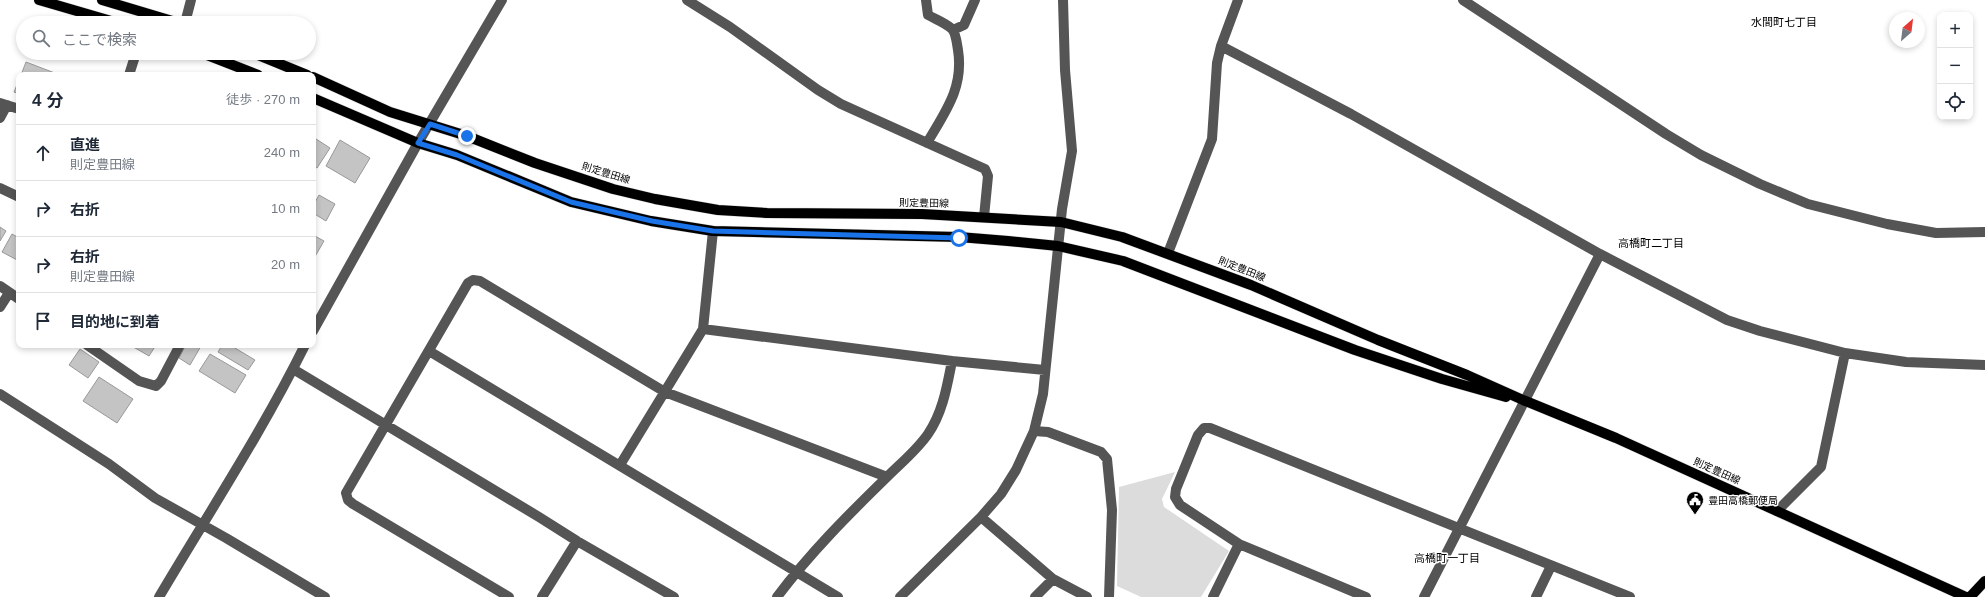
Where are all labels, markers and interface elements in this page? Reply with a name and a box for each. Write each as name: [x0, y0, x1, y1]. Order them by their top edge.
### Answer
north arrow: [1889, 12, 1925, 48]
map controls: [1937, 12, 1973, 120]
button: +: [1937, 12, 1973, 48]
search box: [16, 16, 316, 60]
district label: 水間町七丁目: [1751, 16, 1817, 28]
icon: search: [30, 27, 52, 49]
text: ここで検索: [62, 31, 137, 48]
button: −: [1937, 48, 1973, 84]
button: locate: [1937, 84, 1973, 120]
text: 4 分: [32, 91, 63, 110]
text: 徒歩 · 270 m: [226, 92, 300, 107]
route end: [458, 127, 476, 145]
text: 直進: [70, 136, 100, 153]
icon: ahead: [32, 142, 54, 164]
text: 240 m: [264, 145, 300, 160]
text: 則定豊田線: [70, 157, 135, 172]
street label: 則定豊田線: [580, 160, 632, 186]
street label: 則定豊田線: [899, 197, 949, 209]
icon: right: [32, 198, 54, 220]
text: 右折: [70, 201, 100, 218]
text: 10 m: [271, 201, 300, 216]
route start: [950, 229, 968, 247]
district label: 高橋町二丁目: [1618, 237, 1684, 249]
text: 右折: [70, 248, 100, 265]
icon: right: [32, 254, 54, 276]
street label: 則定豊田線: [1217, 255, 1267, 283]
text: 20 m: [271, 257, 300, 272]
text: 則定豊田線: [70, 269, 135, 284]
icon: arrive: [32, 310, 54, 332]
text: 目的地に到着: [70, 313, 160, 330]
street label: 則定豊田線: [1692, 456, 1742, 486]
public building icon: 豊田高橋郵便局: [1685, 490, 1705, 515]
place label: 豊田高橋郵便局: [1708, 495, 1778, 506]
district label: 高橋町一丁目: [1414, 552, 1480, 564]

